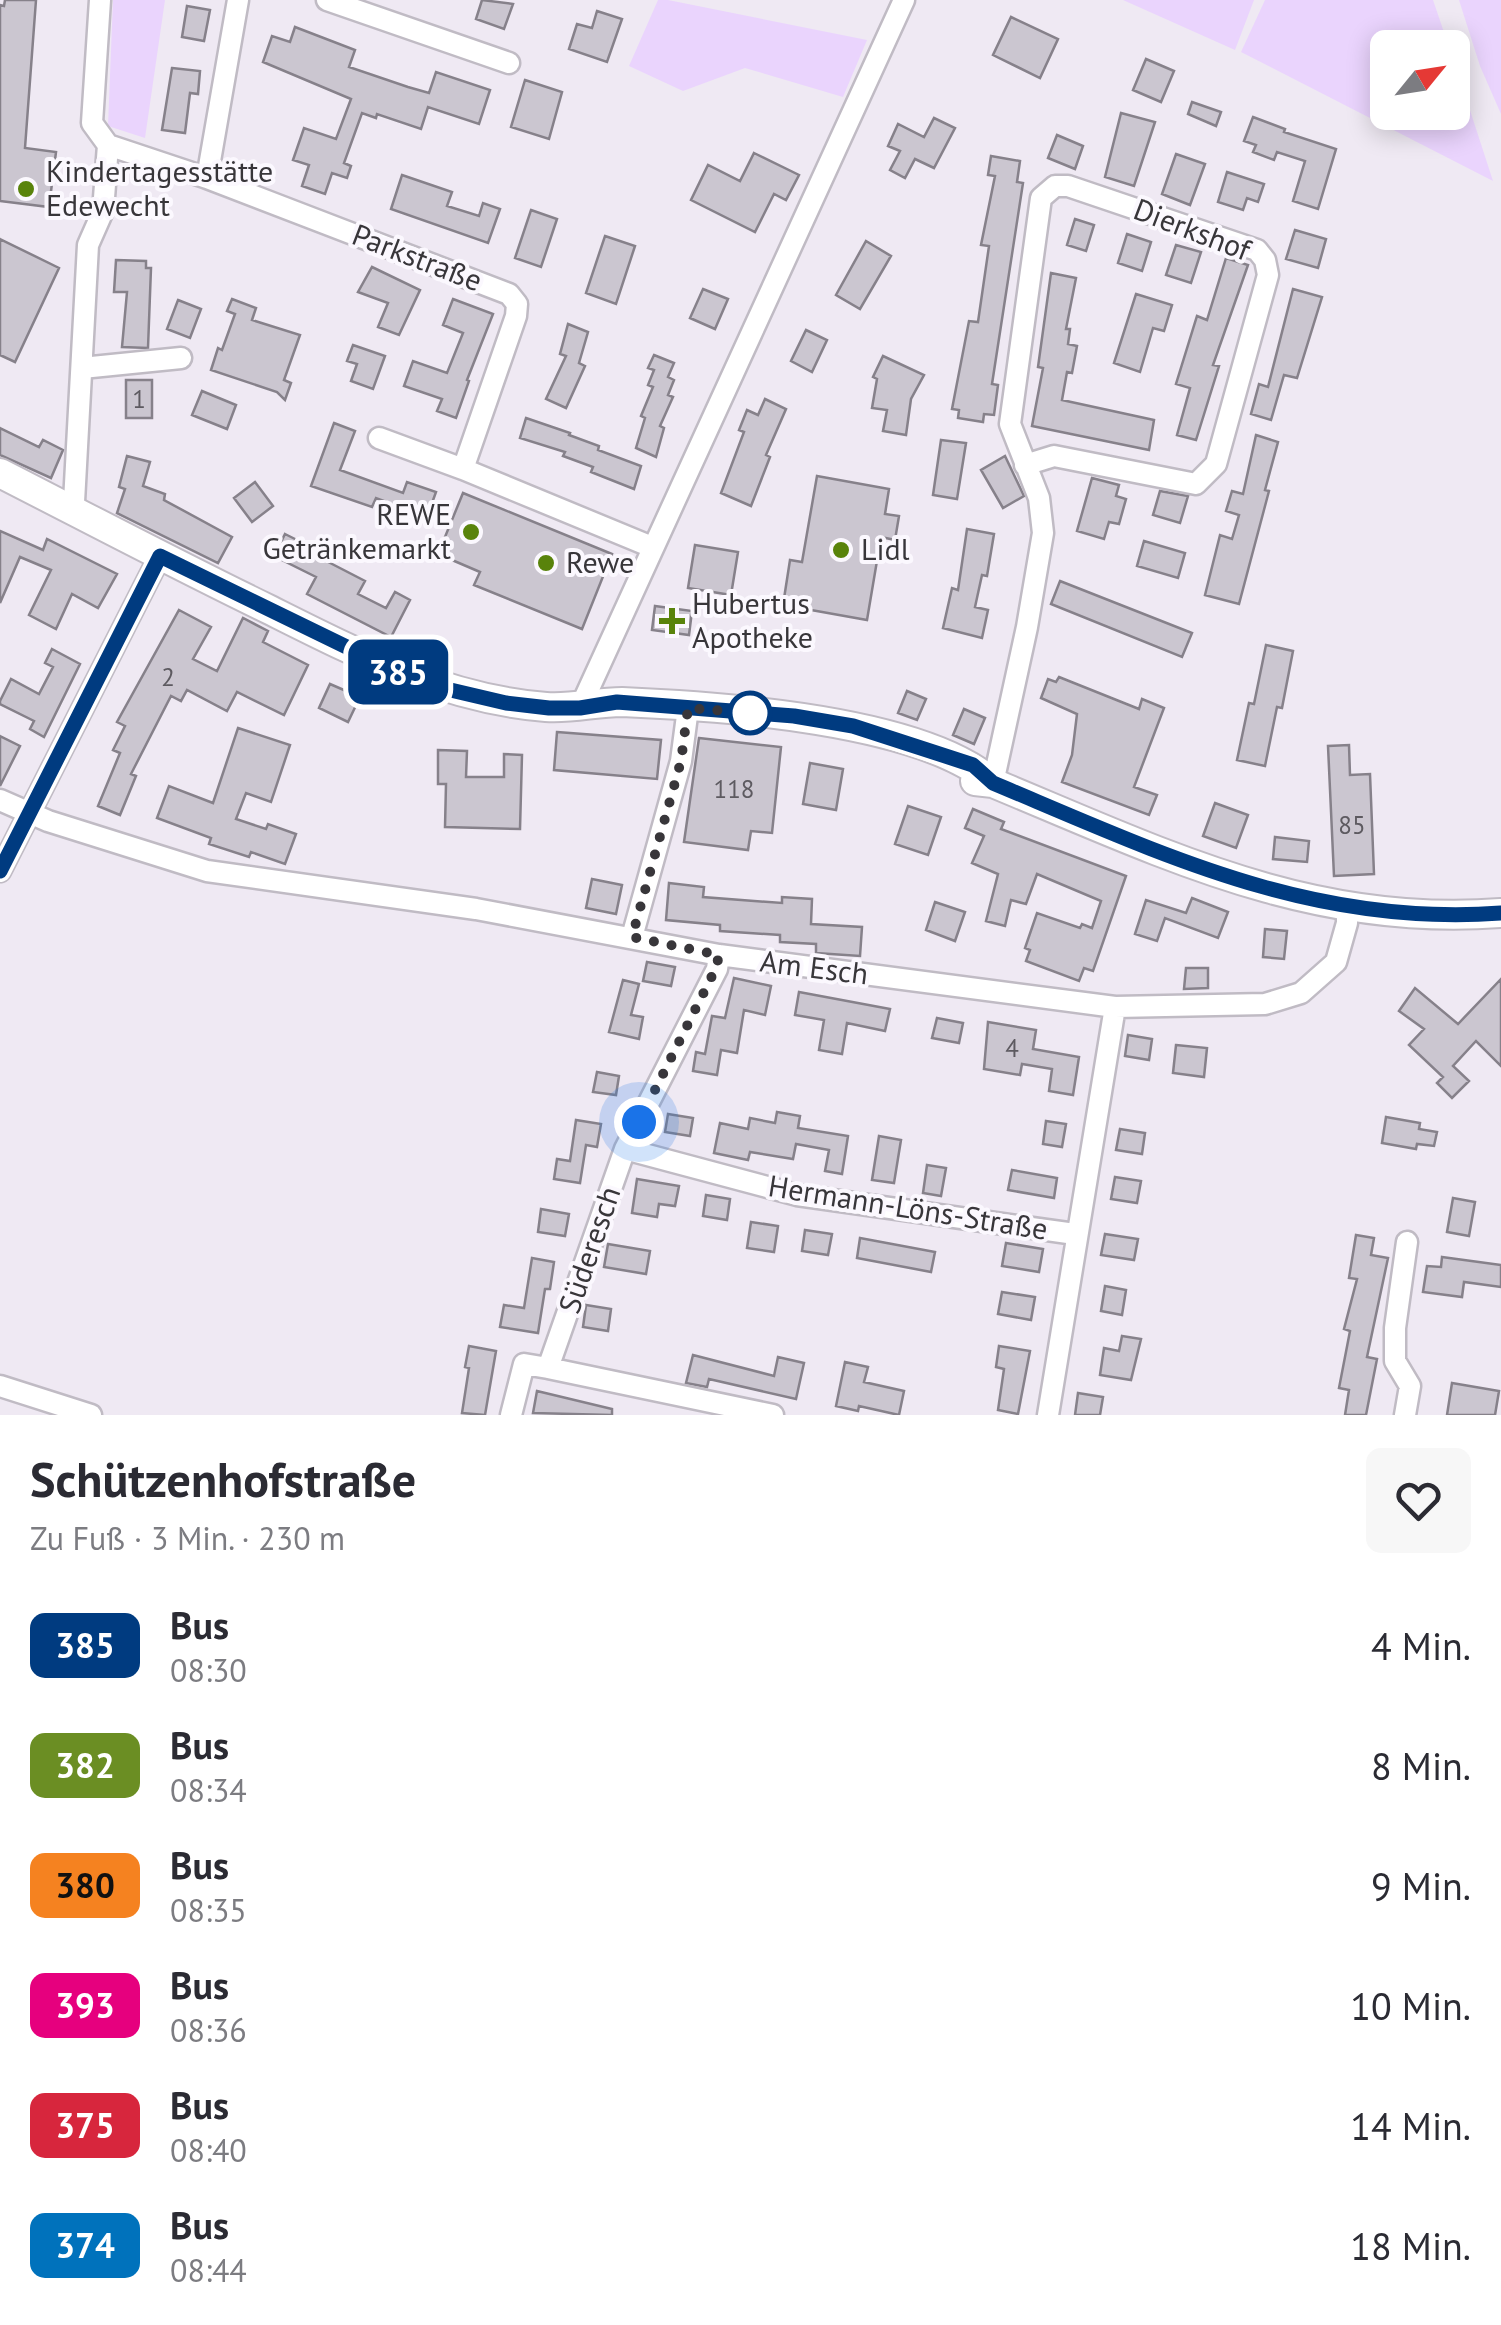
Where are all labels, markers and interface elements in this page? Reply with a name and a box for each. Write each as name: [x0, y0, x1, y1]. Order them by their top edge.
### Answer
north arrow: [1370, 30, 1470, 130]
map controls: [1370, 30, 1470, 130]
place label: Kindertagesstätte Edewecht: [46, 151, 273, 224]
marker: Kindertagesstätte Edewecht: [15, 178, 37, 200]
street label: Dierkshof: [1129, 189, 1258, 269]
street label: Parkstraße: [347, 214, 488, 299]
house number: 1: [132, 383, 146, 415]
place label: REWE Getränkemarkt: [263, 494, 451, 567]
marker: REWE Getränkemarkt: [460, 521, 482, 543]
place label: Lidl: [861, 529, 910, 568]
marker: Lidl: [830, 539, 852, 561]
place label: Rewe: [566, 542, 634, 581]
marker: Rewe: [535, 552, 557, 574]
place label: Hubertus Apotheke: [692, 583, 813, 656]
marker: Hubertus Apotheke: [661, 610, 683, 632]
line badge: 385: [340, 640, 456, 704]
text: 385: [368, 649, 428, 695]
house number: 2: [161, 661, 175, 693]
unlabelled marker: [729, 692, 771, 734]
house number: 118: [714, 773, 754, 805]
house number: 85: [1338, 809, 1366, 841]
street label: Am Esch: [758, 941, 870, 992]
house number: 4: [1005, 1032, 1019, 1064]
your location: [614, 1097, 664, 1147]
street label: Hermann-Löns-Straße: [766, 1165, 1051, 1248]
street label: Süderesch: [549, 1181, 628, 1318]
text: Schützenhofstraße: [30, 1448, 416, 1510]
button: heart: [1366, 1448, 1471, 1553]
text: Zu Fuß · 3 Min. · 230 m: [30, 1517, 345, 1559]
text: Bus: [170, 1600, 229, 1649]
text: 4 Min.: [1371, 1621, 1471, 1670]
text: 385: [55, 1622, 115, 1668]
text: 08:30: [170, 1649, 247, 1691]
text: Bus: [170, 1720, 229, 1769]
text: 8 Min.: [1371, 1741, 1471, 1790]
text: 382: [55, 1742, 115, 1788]
text: 08:34: [170, 1769, 247, 1811]
text: Bus: [170, 1840, 229, 1889]
text: 9 Min.: [1371, 1861, 1471, 1910]
text: 380: [55, 1862, 115, 1908]
text: 08:35: [170, 1889, 247, 1931]
text: Bus: [170, 1960, 229, 2009]
text: 10 Min.: [1350, 1981, 1471, 2030]
text: 393: [55, 1982, 115, 2028]
text: 08:36: [170, 2009, 247, 2051]
text: Bus: [170, 2080, 229, 2129]
text: 14 Min.: [1350, 2101, 1471, 2150]
text: 375: [55, 2102, 115, 2148]
text: 08:40: [170, 2129, 247, 2171]
text: Bus: [170, 2200, 229, 2249]
text: 18 Min.: [1350, 2221, 1471, 2270]
text: 374: [55, 2222, 115, 2268]
text: 08:44: [170, 2249, 247, 2291]

